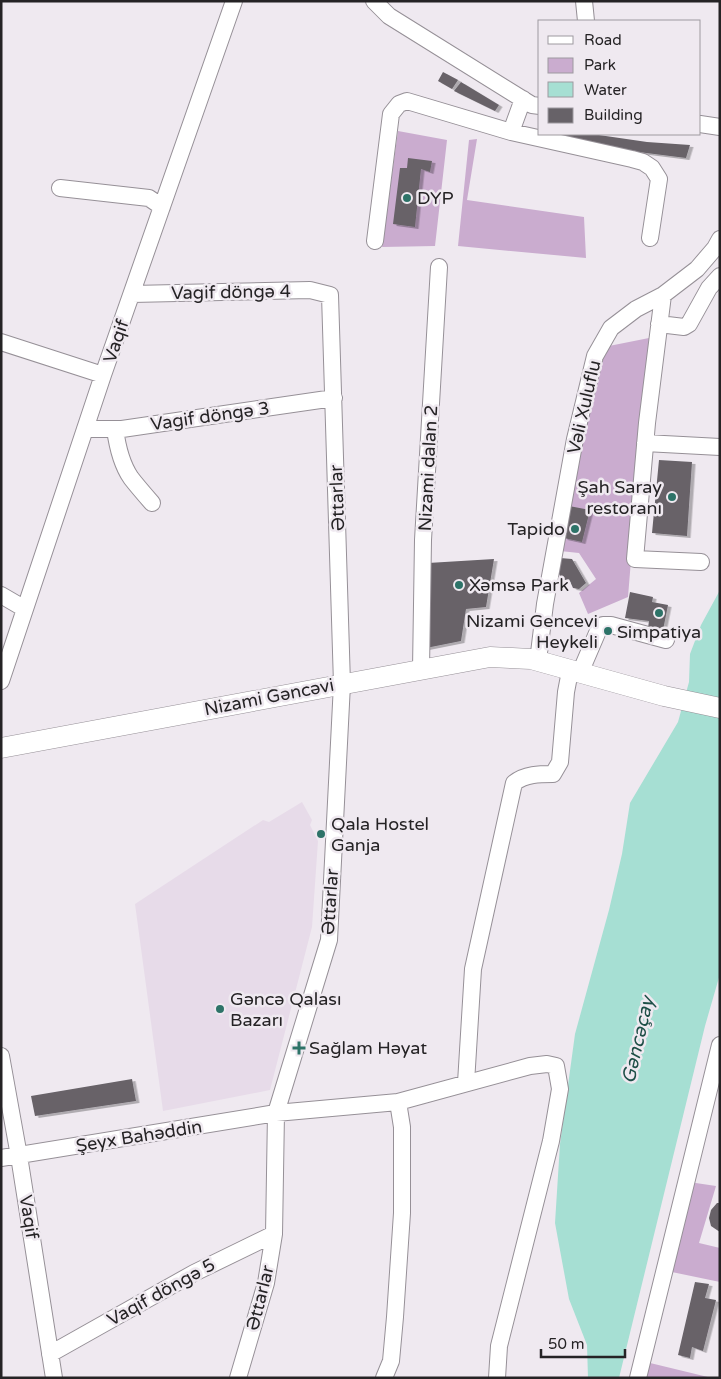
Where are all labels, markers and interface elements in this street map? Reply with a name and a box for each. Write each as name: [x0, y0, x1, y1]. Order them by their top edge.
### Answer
legend: [538, 20, 701, 135]
text: Road: [584, 31, 622, 49]
text: Park: [584, 56, 616, 74]
text: Water: [584, 81, 627, 99]
text: Building: [584, 106, 643, 124]
place label: DYP: [417, 187, 454, 209]
marker: DYP: [401, 192, 413, 204]
street label: Vagif döngə 4: [171, 280, 291, 304]
street label: Vaqif: [98, 316, 134, 366]
street label: Vəli Xuluflu: [563, 358, 605, 456]
street label: Vagif döngə 3: [149, 397, 271, 435]
street label: Nizami dalan 2: [414, 404, 442, 532]
street label: Əttarlar: [325, 464, 349, 532]
place label: Şah Saray restoranı: [577, 476, 662, 519]
marker: Şah Saray restoranı: [666, 491, 678, 503]
place label: Tapido: [507, 518, 565, 540]
marker: Tapido: [569, 523, 581, 535]
place label: Xəmsə Park: [469, 574, 569, 596]
marker: Xəmsə Park: [453, 579, 465, 591]
marker: Simpatiya: [653, 607, 665, 619]
place label: Nizami Gencevi Heykeli: [466, 610, 598, 653]
place label: Simpatiya: [617, 621, 701, 643]
marker: Nizami Gencevi Heykeli: [602, 625, 614, 637]
street label: Nizami Gəncəvi: [202, 674, 336, 720]
place label: Qala Hostel Ganja: [331, 813, 429, 856]
marker: Qala Hostel Ganja: [315, 828, 327, 840]
street label: Əttarlar: [317, 868, 343, 936]
place label: Gəncə Qalası Bazarı: [230, 988, 341, 1031]
water label: Gəncəçay: [617, 992, 659, 1086]
marker: Gəncə Qalası Bazarı: [214, 1003, 226, 1015]
place label: Sağlam Həyat: [309, 1037, 427, 1059]
marker: Sağlam Həyat: [293, 1042, 305, 1054]
street label: Şeyx Bahəddin: [74, 1115, 204, 1157]
street label: Vaqif: [15, 1193, 43, 1241]
street label: Vaqif döngə 5: [103, 1253, 219, 1331]
street label: Əttarlar: [241, 1263, 279, 1333]
scale bar: [541, 1326, 625, 1358]
text: 50 m: [548, 1335, 585, 1353]

